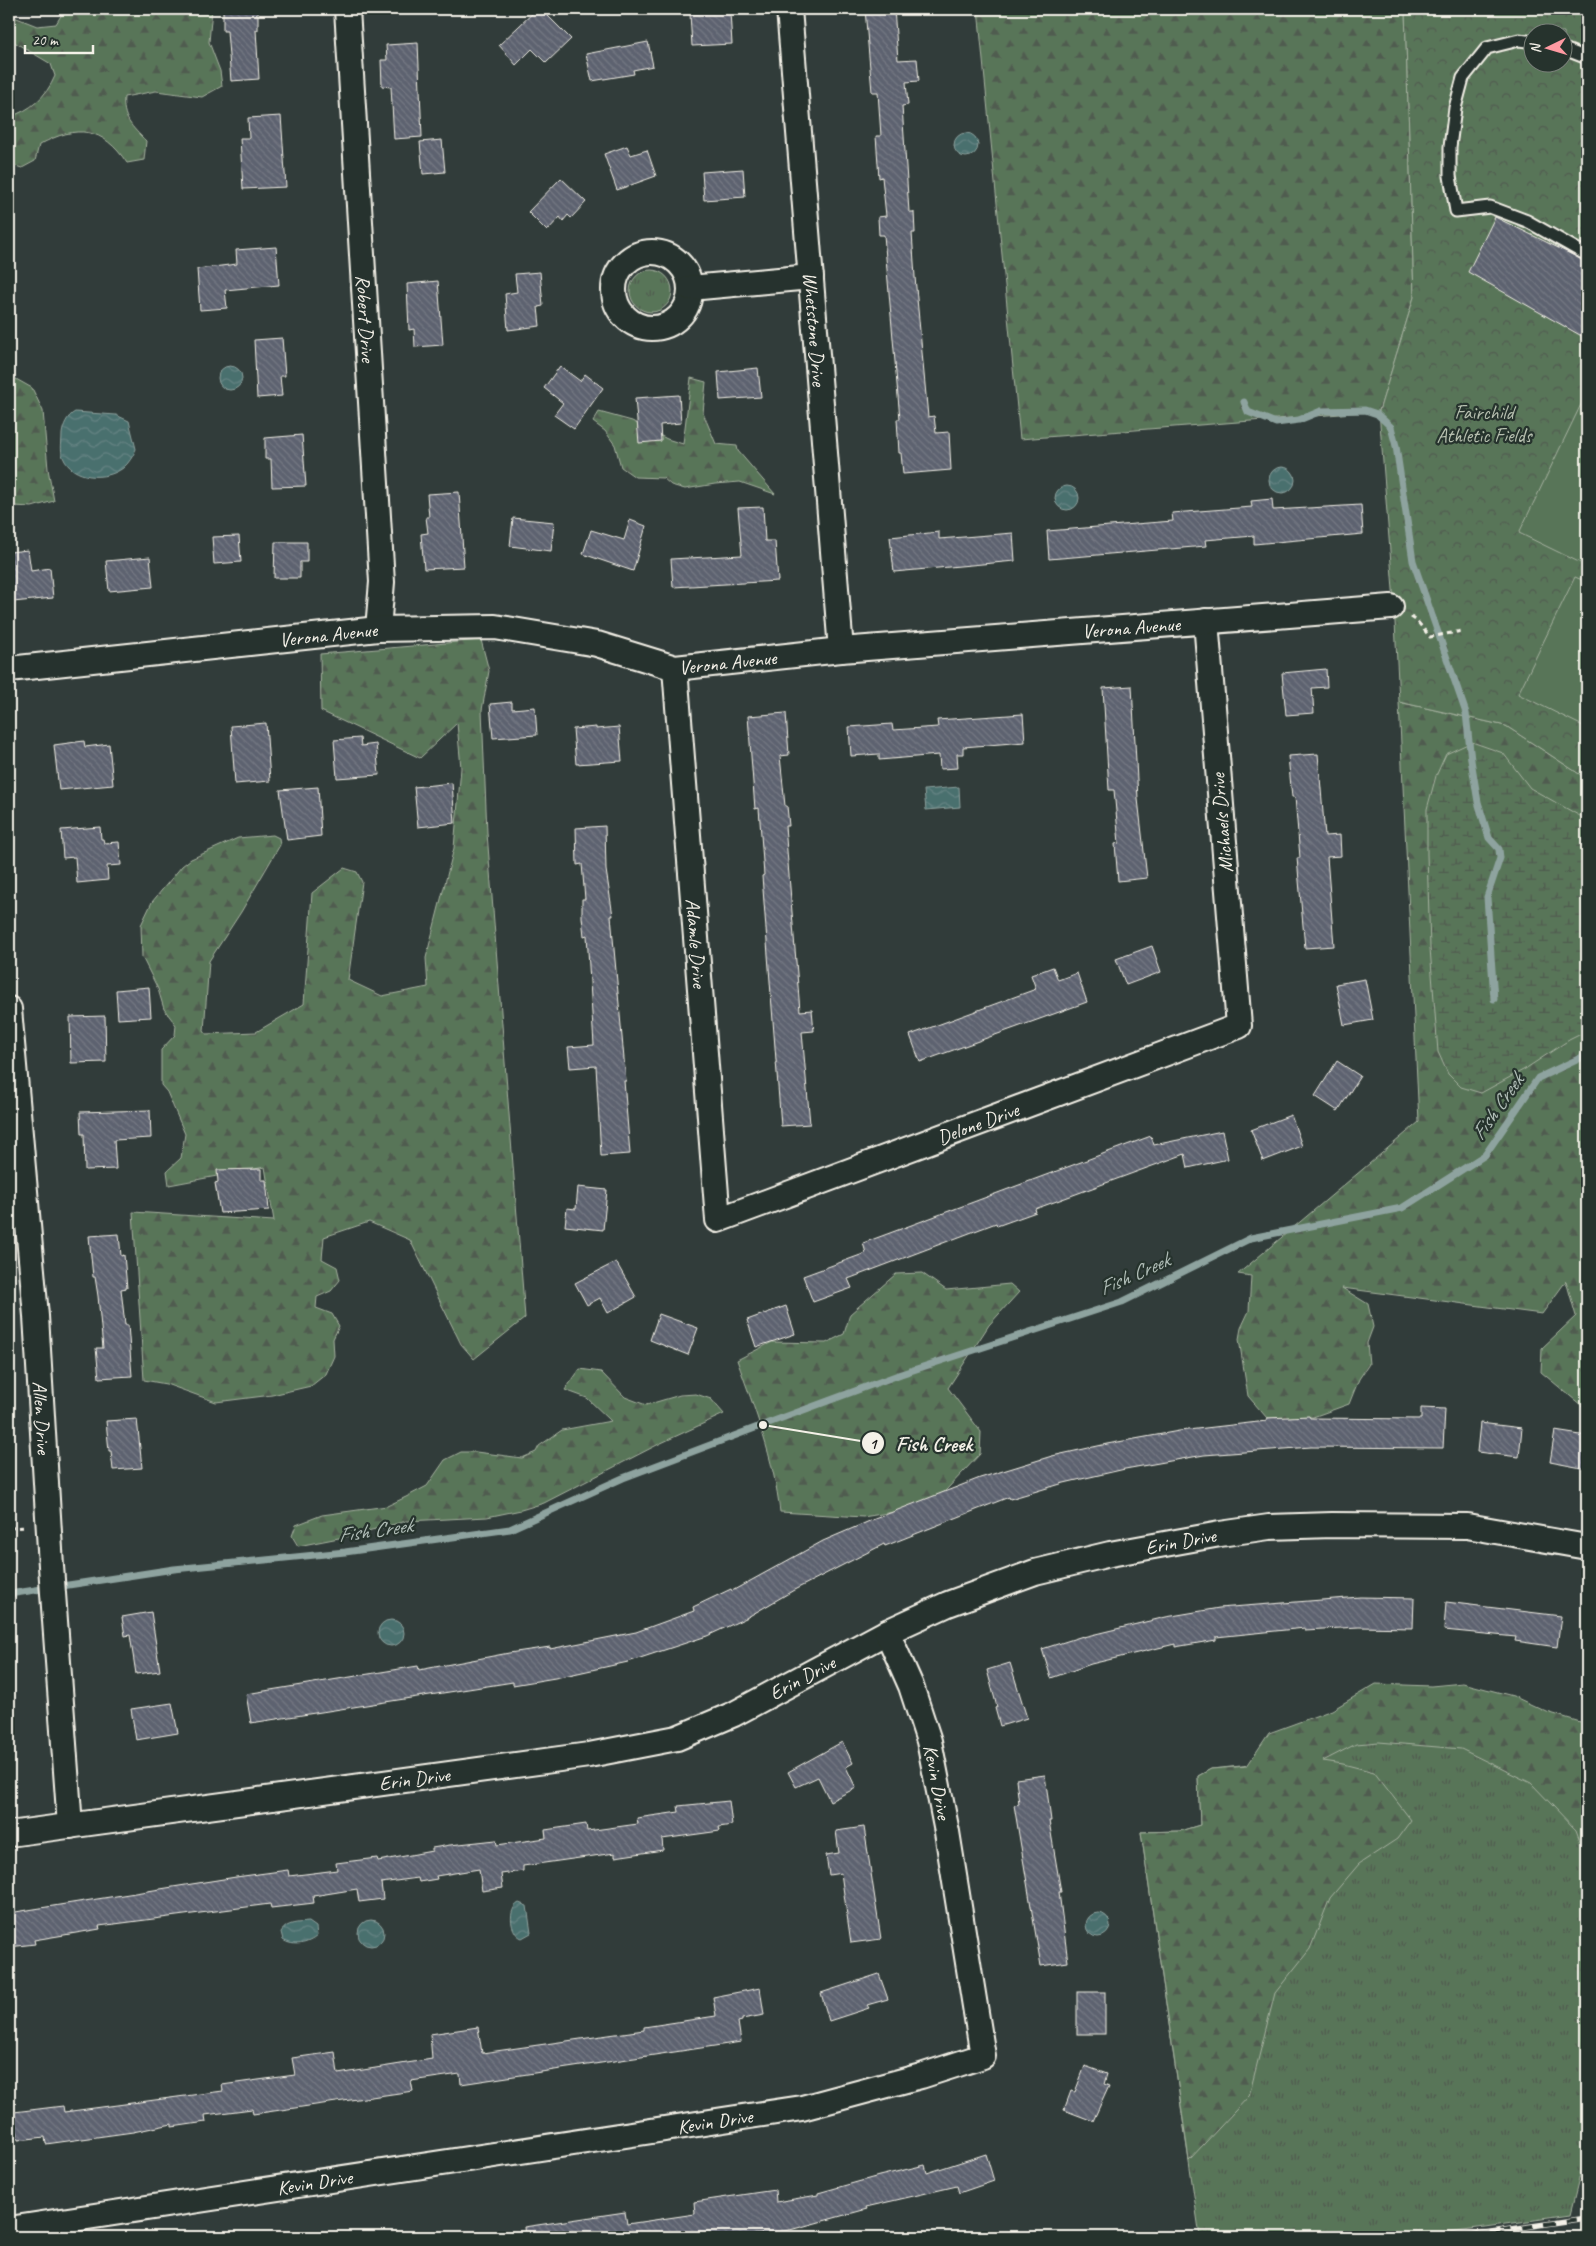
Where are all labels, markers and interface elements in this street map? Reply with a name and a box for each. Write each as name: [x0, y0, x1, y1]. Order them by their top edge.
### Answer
scale bar: [25, 22, 92, 54]
north arrow: [1524, 22, 1574, 72]
text: 20 m: [32, 31, 59, 50]
text: N: [1526, 42, 1544, 54]
street label: Whetstone Drive: [798, 271, 832, 388]
street label: Robert Drive: [351, 274, 381, 364]
park label: Fairchild Athletic Fields: [1436, 400, 1534, 448]
street label: Verona Avenue: [1081, 611, 1182, 644]
street label: Verona Avenue: [278, 617, 380, 652]
street label: Verona Avenue: [677, 644, 779, 680]
street label: Michaels Drive: [1205, 771, 1239, 874]
street label: Adamle Drive: [680, 898, 712, 990]
water label: Fish Creek: [1465, 1066, 1531, 1145]
street label: Delone Drive: [934, 1096, 1024, 1150]
water label: Fish Creek: [1095, 1246, 1176, 1301]
street label: Allen Drive: [27, 1380, 57, 1456]
callout: Fish Creek: [861, 1425, 982, 1461]
text: Fish Creek: [896, 1431, 974, 1457]
text: 1: [870, 1435, 879, 1454]
water label: Fish Creek: [336, 1511, 417, 1548]
street label: Erin Drive: [1143, 1522, 1219, 1560]
street label: Erin Drive: [765, 1649, 841, 1705]
street label: Kevin Drive: [918, 1743, 957, 1823]
street label: Erin Drive: [377, 1761, 453, 1796]
street label: Kevin Drive: [676, 2103, 756, 2139]
street label: Kevin Drive: [275, 2164, 355, 2200]

